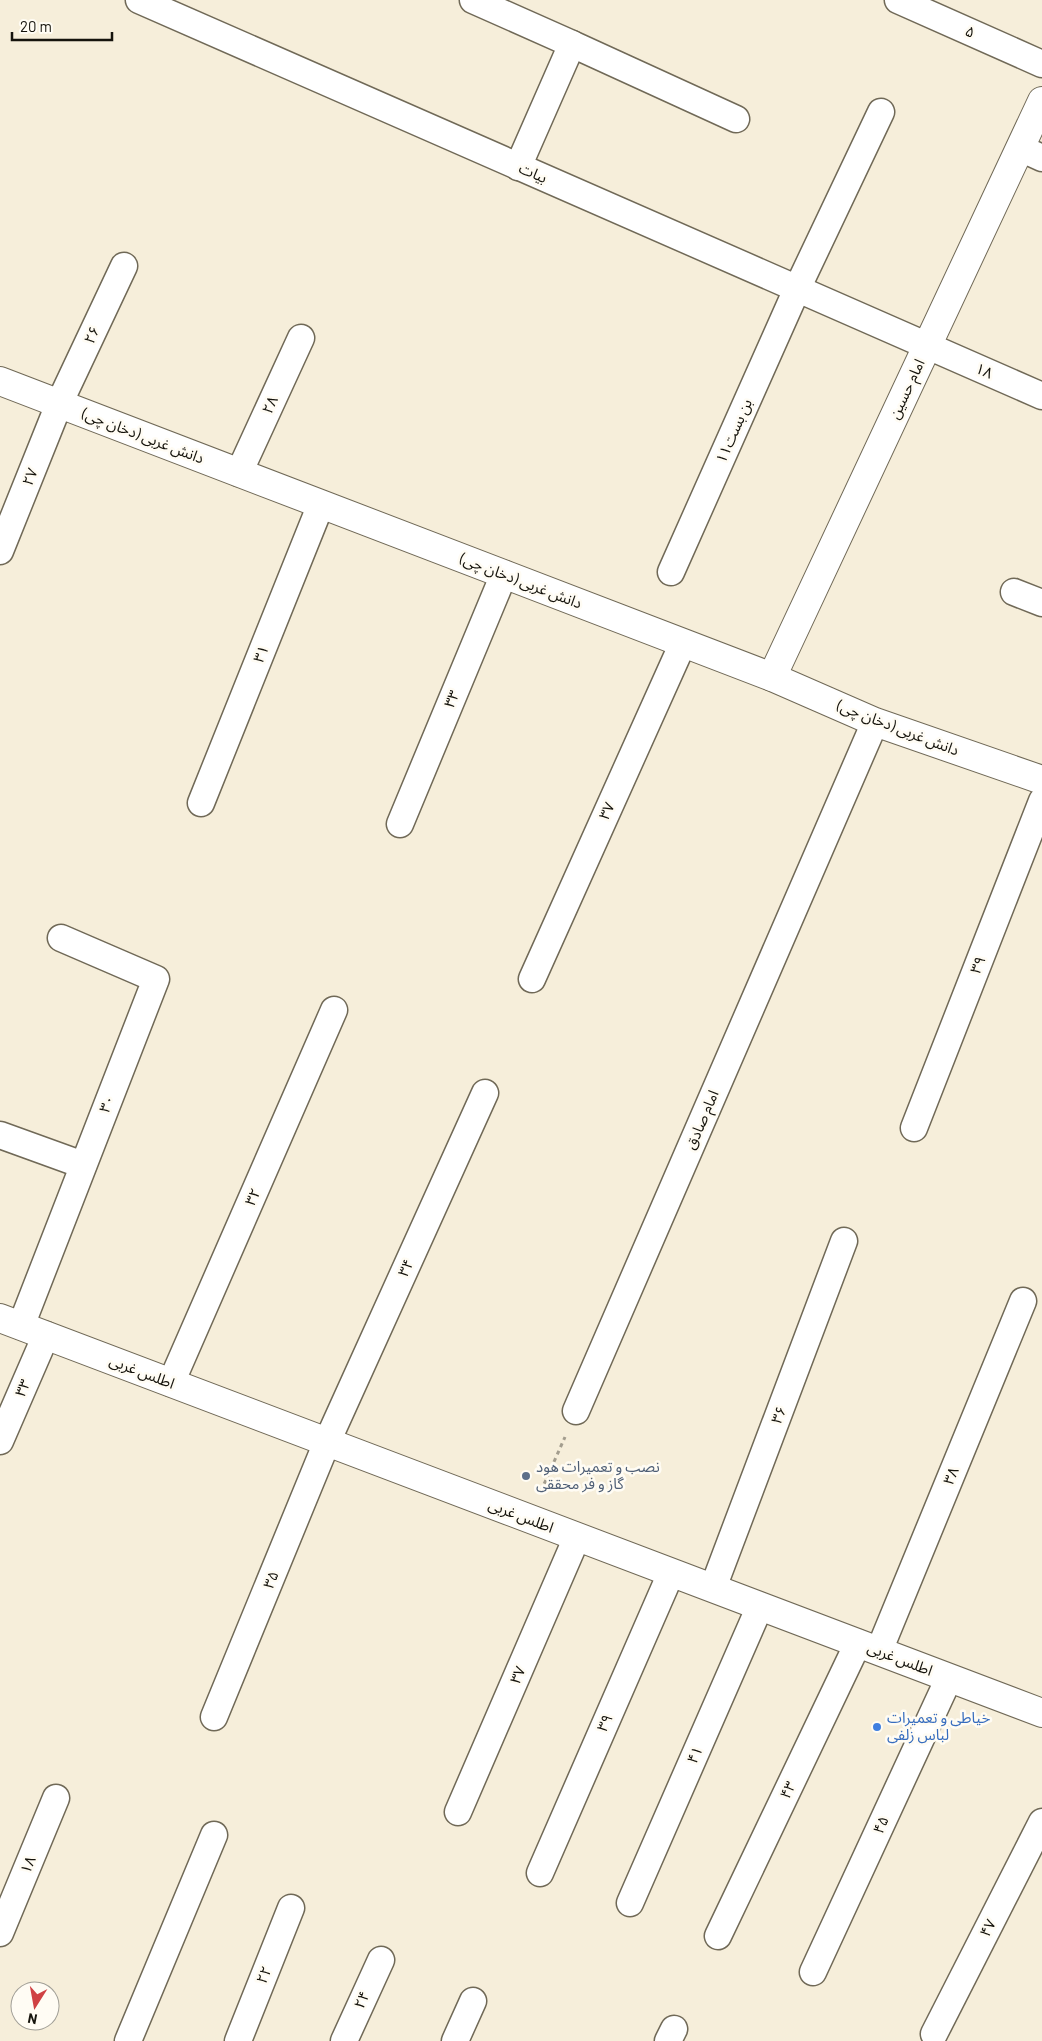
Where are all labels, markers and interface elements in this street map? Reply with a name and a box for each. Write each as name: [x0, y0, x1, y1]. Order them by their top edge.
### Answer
scale bar: [12, 10, 112, 42]
text: 20 m: [20, 17, 52, 35]
street label: ۵: [963, 21, 978, 41]
street label: بیات: [517, 158, 550, 186]
street label: ۲۶: [79, 323, 103, 346]
street label: امام حسین: [884, 356, 931, 423]
street label: ۱۸: [973, 358, 996, 382]
street label: ۲۸: [257, 393, 281, 416]
street label: بن بست۱۱: [711, 396, 756, 466]
street label: دانش غربی (دخان چی): [78, 403, 207, 469]
street label: ۲۷: [18, 465, 41, 488]
street label: دانش غربی (دخان چی): [456, 548, 585, 614]
street label: ۳۱: [249, 642, 272, 665]
street label: ۳۳: [439, 687, 463, 710]
street label: دانش غربی (دخان چی): [833, 695, 962, 761]
street label: ۳۷: [594, 799, 618, 822]
street label: ۳۹: [966, 953, 989, 976]
street label: امام صادق: [681, 1087, 724, 1153]
street label: ۳۰: [95, 1092, 118, 1115]
street label: ۳۲: [240, 1185, 264, 1208]
street label: ۳۴: [393, 1256, 417, 1279]
street label: اطلس غربی: [107, 1350, 178, 1393]
street label: ۳۳: [10, 1376, 34, 1399]
street label: ۳۶: [767, 1403, 790, 1426]
place label: نصب و تعمیرات هود گاز و فر محققی: [536, 1457, 660, 1493]
street label: ۳۸: [939, 1464, 962, 1487]
marker: نصب و تعمیرات هود گاز و فر محققی: [520, 1470, 532, 1482]
street label: اطلس غربی: [486, 1494, 557, 1537]
street label: ۳۵: [259, 1568, 282, 1591]
street label: اطلس غربی: [865, 1637, 936, 1680]
street label: ۳۷: [505, 1663, 529, 1686]
place label: خیاطی و تعمیرات لباس زلفی: [887, 1708, 990, 1744]
street label: ۳۹: [592, 1711, 616, 1734]
marker: خیاطی و تعمیرات لباس زلفی: [871, 1721, 883, 1733]
street label: ۴۱: [682, 1743, 706, 1766]
street label: ۴۳: [775, 1778, 799, 1801]
street label: ۴۵: [868, 1813, 892, 1836]
street label: ۱۸: [16, 1853, 39, 1876]
street label: ۴۷: [975, 1915, 999, 1939]
street label: ۲۲: [252, 1963, 275, 1986]
north arrow: [10, 1981, 60, 2031]
street label: ۲۴: [349, 1988, 373, 2011]
text: N: [26, 2010, 39, 2028]

